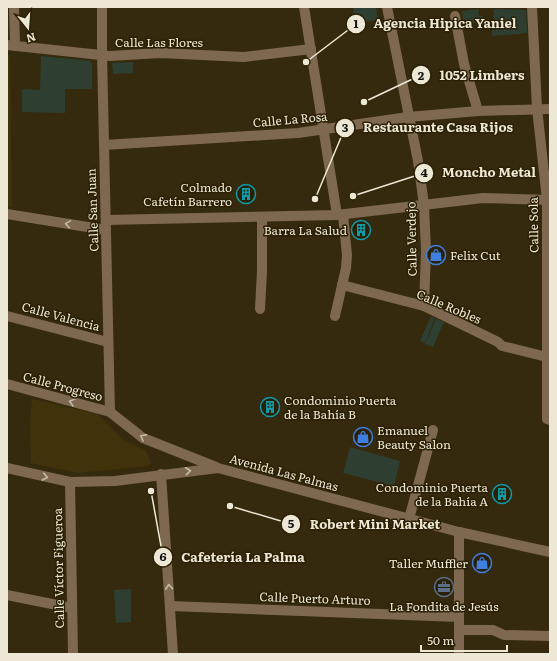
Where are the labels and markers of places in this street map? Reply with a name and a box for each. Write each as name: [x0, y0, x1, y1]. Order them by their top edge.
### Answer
callout: Agencia Hipica Yaniel: [346, 11, 525, 36]
callout: 1052 Limbers: [411, 63, 532, 88]
callout: Restaurante Casa Rijos: [335, 115, 521, 140]
callout: Moncho Metal: [414, 160, 544, 185]
place label: Colmado Cafetín Barrero: [143, 178, 232, 210]
building icon: Colmado Cafetín Barrero: [235, 183, 257, 205]
building icon: Barra La Salud: [350, 219, 372, 241]
place label: Barra La Salud: [264, 221, 348, 239]
shop icon: Felix Cut: [425, 244, 447, 266]
place label: Felix Cut: [450, 246, 501, 264]
place label: Condominio Puerta de la Bahía B: [284, 391, 397, 423]
building icon: Condominio Puerta de la Bahía B: [259, 396, 281, 418]
place label: Emanuel Beauty Salon: [377, 421, 451, 453]
shop icon: Emanuel Beauty Salon: [352, 426, 374, 448]
place label: Condominio Puerta de la Bahía A: [376, 478, 489, 510]
building icon: Condominio Puerta de la Bahía A: [491, 483, 513, 505]
callout: Robert Mini Market: [281, 512, 448, 537]
callout: Cafetería La Palma: [153, 545, 313, 570]
shop icon: Taller Muffler: [471, 552, 493, 574]
place label: Taller Muffler: [389, 554, 468, 572]
office icon: La Fondita de Jesús: [433, 576, 455, 598]
place label: La Fondita de Jesús: [389, 597, 499, 615]

